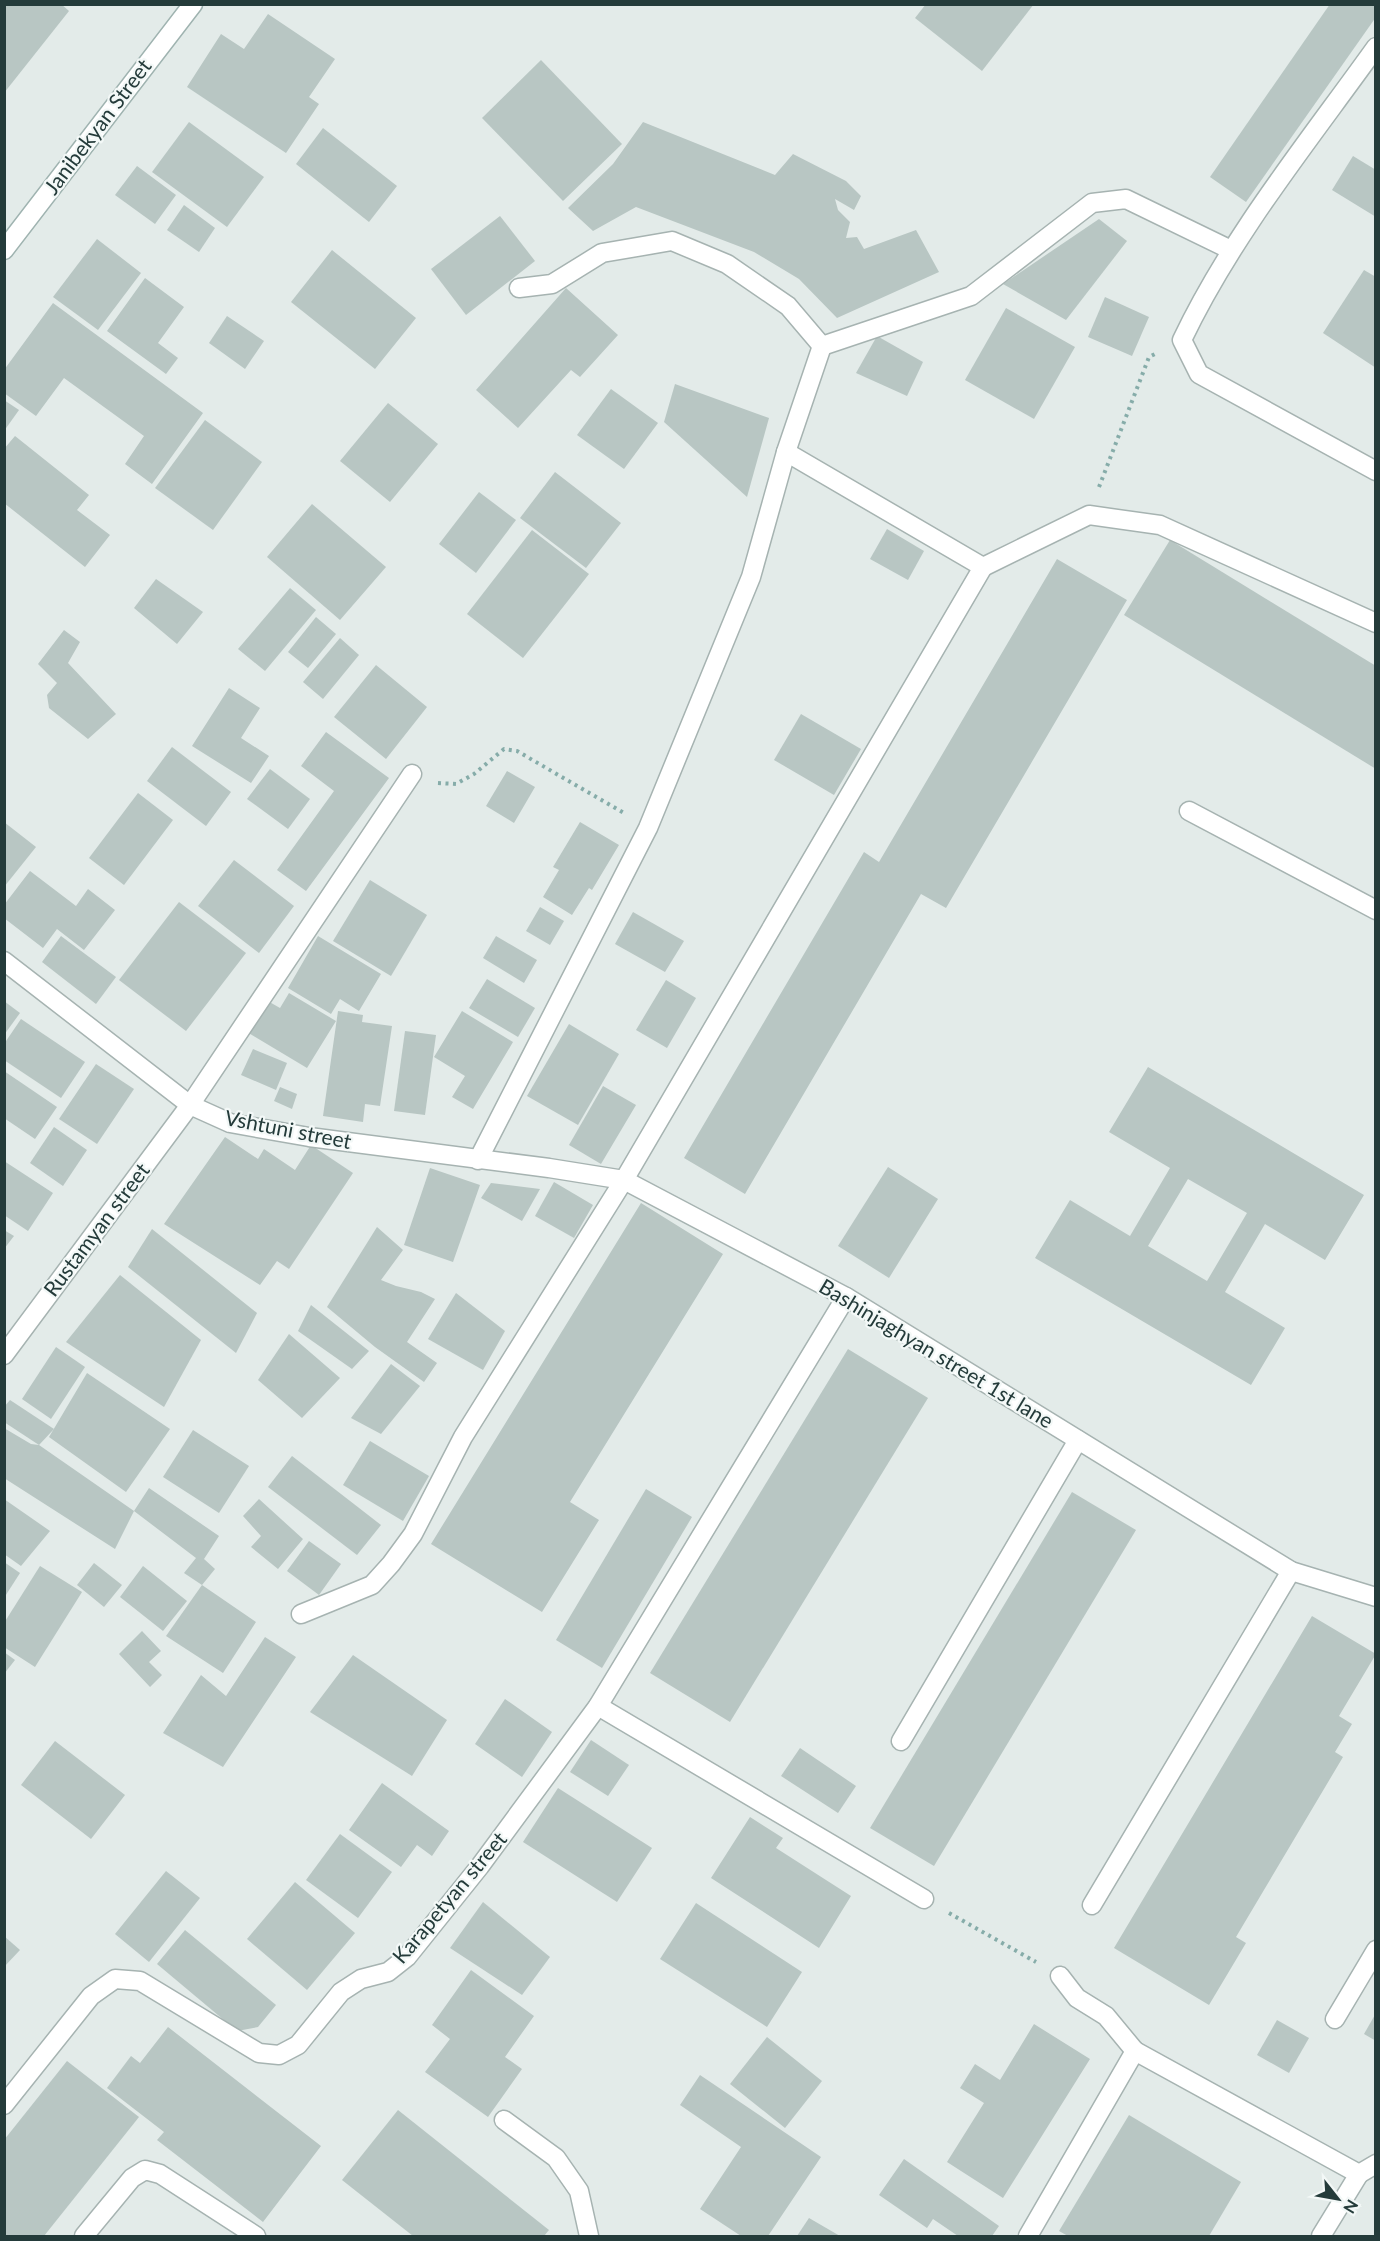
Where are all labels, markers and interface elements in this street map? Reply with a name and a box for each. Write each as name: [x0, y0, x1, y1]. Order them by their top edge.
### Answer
street label: Janibekyan Street: [38, 53, 156, 199]
street label: Vshtuni street: [223, 1104, 354, 1153]
street label: Rustamyan street: [38, 1157, 154, 1301]
street label: Bashinjaghyan street 1st lane: [815, 1273, 1058, 1433]
street label: Karapetyan street: [387, 1826, 511, 1968]
north arrow: [1308, 2169, 1368, 2229]
text: N: [1340, 2197, 1363, 2217]

